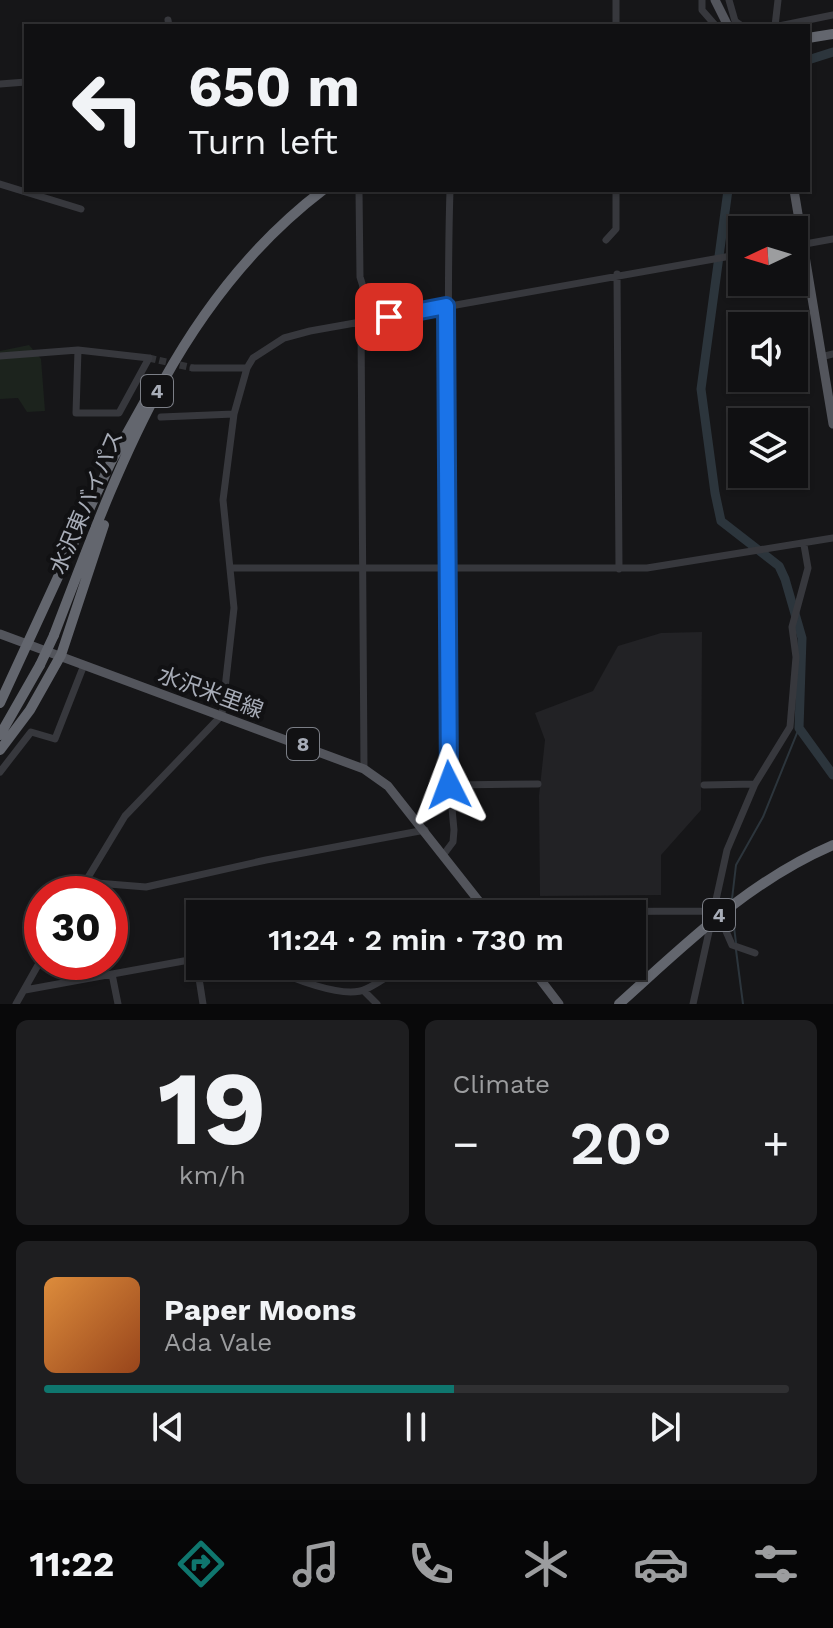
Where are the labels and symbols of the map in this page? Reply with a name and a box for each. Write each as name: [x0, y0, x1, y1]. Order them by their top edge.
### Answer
north arrow: [728, 216, 808, 296]
pin: [355, 283, 423, 351]
road number: 4: [141, 375, 173, 407]
street label: 水沢東バイパス: [45, 427, 128, 578]
street label: 水沢米里線: [155, 662, 267, 723]
road number: 8: [287, 728, 319, 760]
position arrow: [407, 743, 491, 827]
speed limit sign: 30: [24, 876, 128, 980]
road number: 4: [703, 899, 735, 931]

